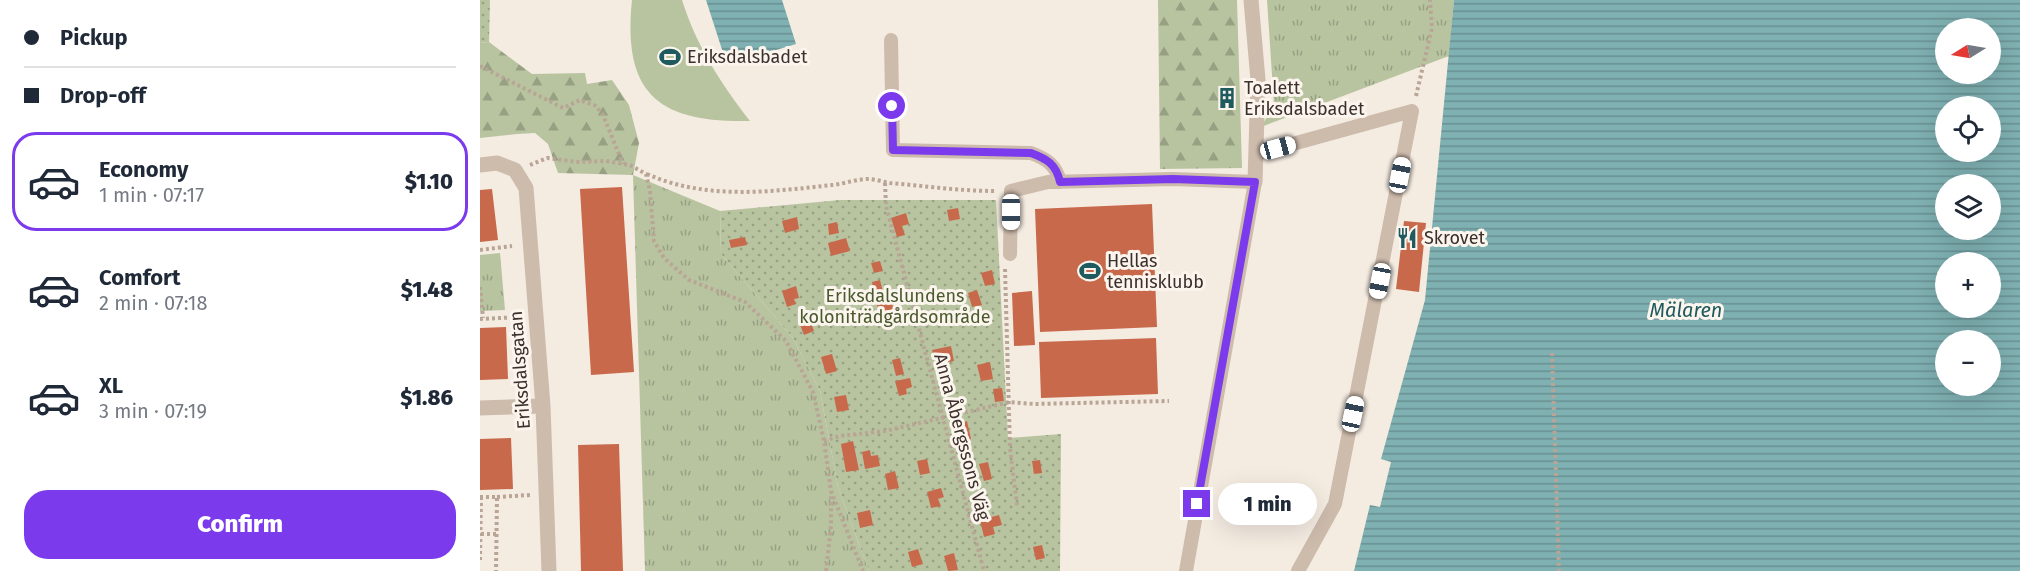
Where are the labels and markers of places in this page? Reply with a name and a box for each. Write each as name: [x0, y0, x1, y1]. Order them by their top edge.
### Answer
sports icon: Eriksdalsbadet: [658, 45, 682, 69]
place label: Eriksdalsbadet: [687, 46, 808, 68]
place label: Toalett Eriksdalsbadet: [1244, 77, 1365, 120]
building icon: Toalett Eriksdalsbadet: [1215, 86, 1239, 110]
restaurant icon: Skrovet: [1395, 226, 1419, 250]
place label: Skrovet: [1424, 227, 1485, 249]
place label: Hellas tennisklubb: [1107, 250, 1204, 293]
sports icon: Hellas tennisklubb: [1078, 259, 1102, 283]

